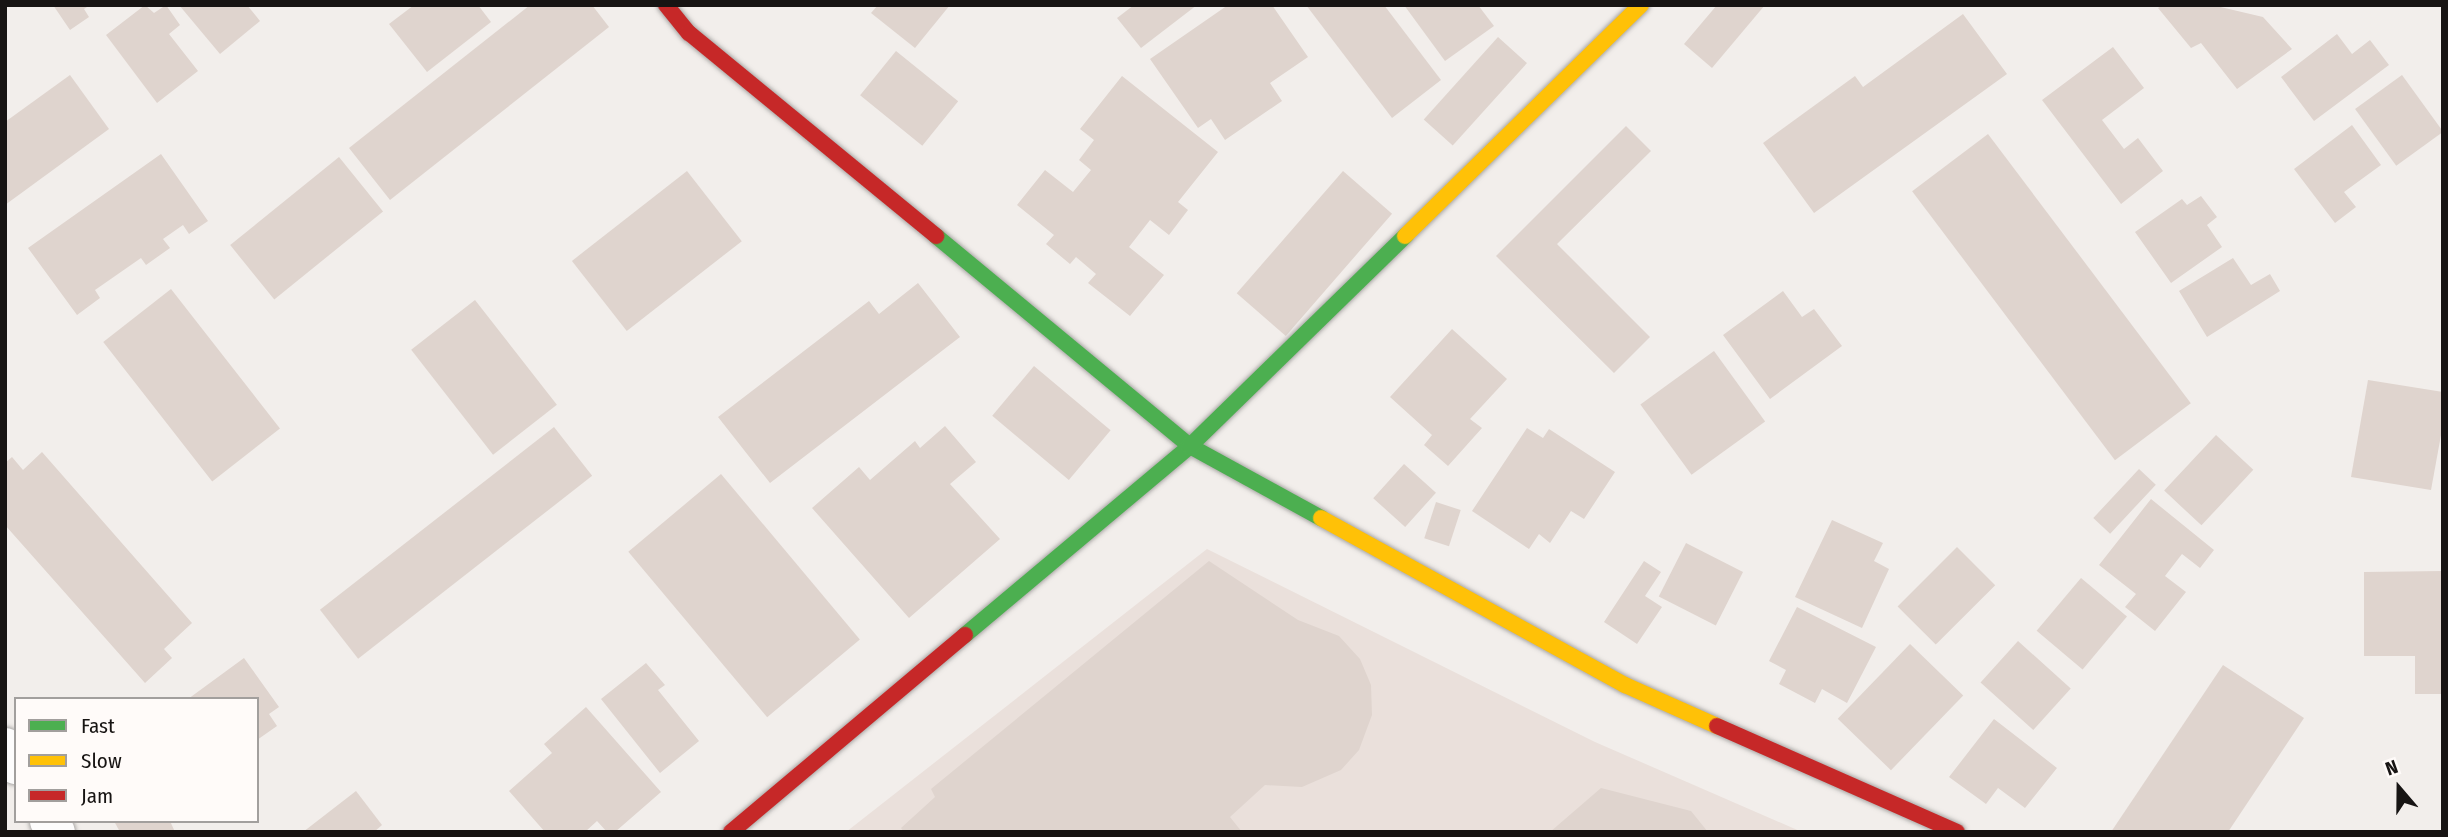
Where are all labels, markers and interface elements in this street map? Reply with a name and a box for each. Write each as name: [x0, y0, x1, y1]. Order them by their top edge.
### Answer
legend: [14, 697, 259, 823]
text: Fast: [81, 713, 115, 739]
text: Slow: [81, 748, 122, 774]
north arrow: [2364, 753, 2434, 823]
text: N: [2382, 755, 2401, 781]
text: Jam: [81, 783, 113, 809]

